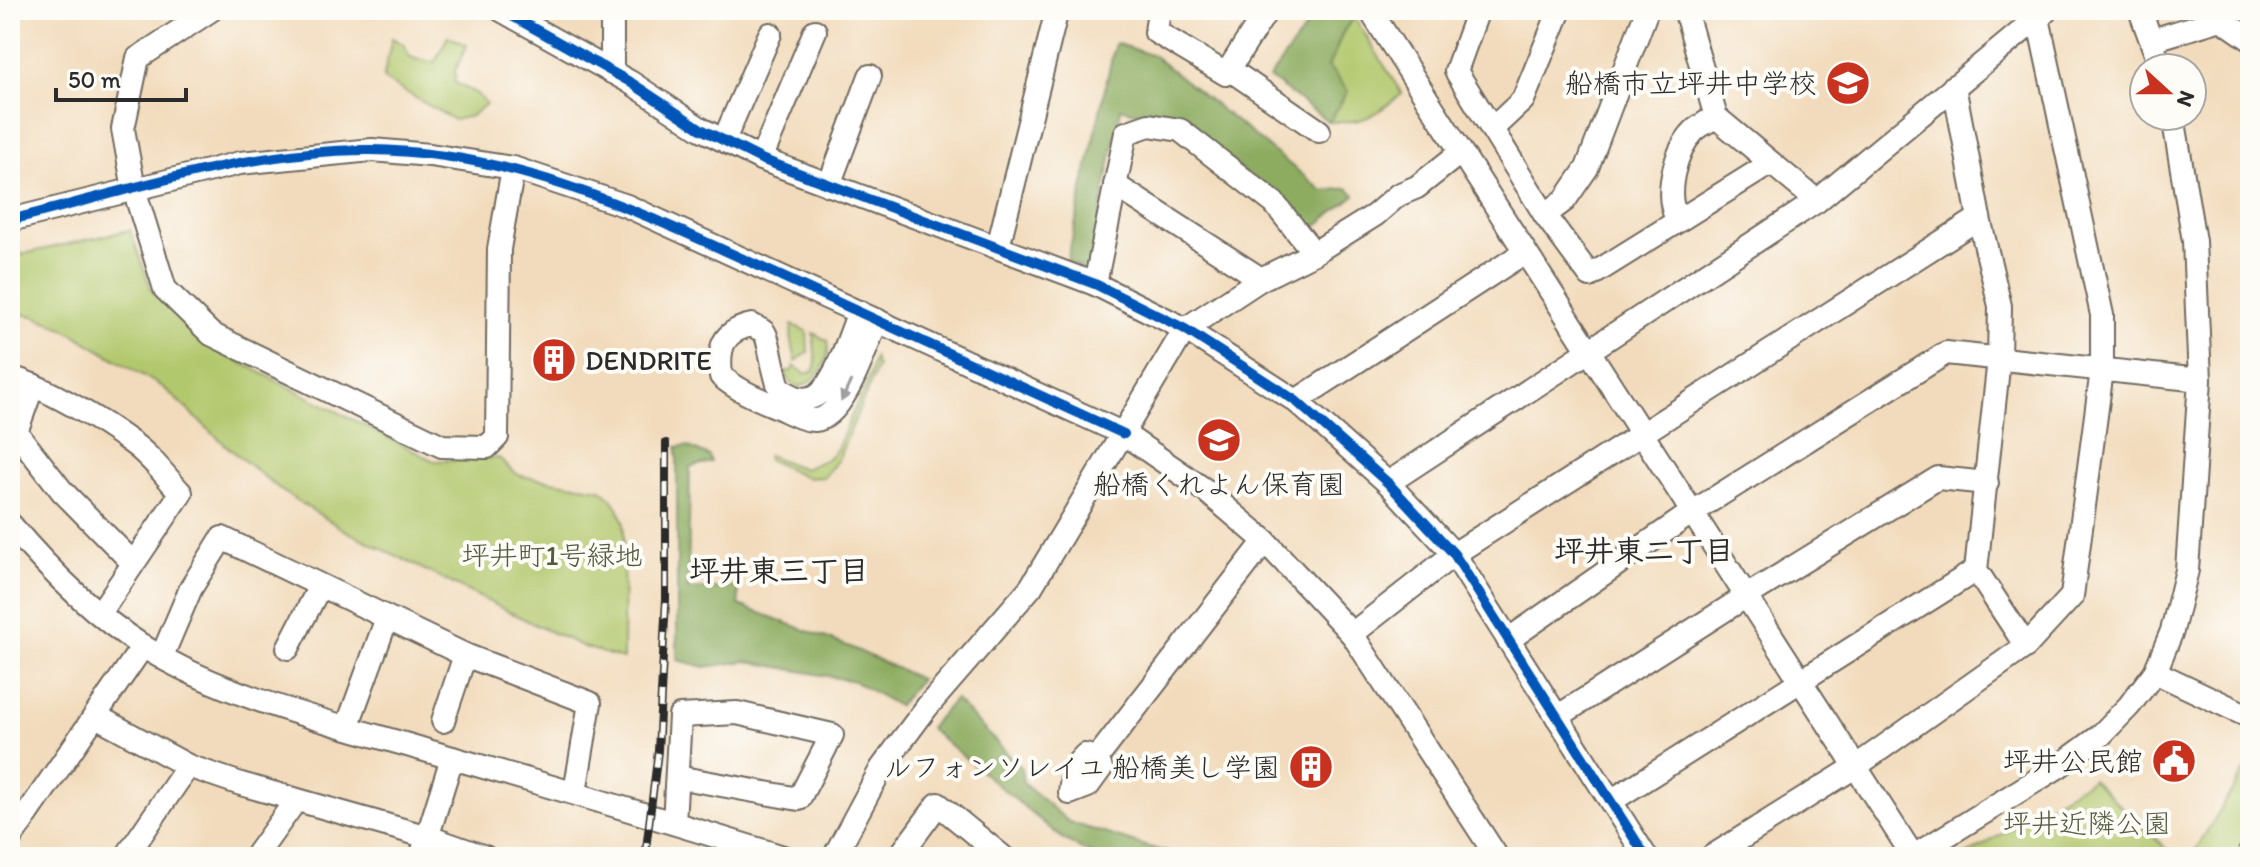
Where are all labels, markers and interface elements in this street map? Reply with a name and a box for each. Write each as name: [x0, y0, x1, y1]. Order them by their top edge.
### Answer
scale bar: [56, 52, 186, 102]
north arrow: [2128, 52, 2208, 132]
school or university icon: 船橋市立坪井中学校: [1824, 59, 1872, 107]
text: 50 m: [68, 65, 121, 94]
place label: 船橋市立坪井中学校: [1565, 66, 1817, 100]
text: N: [2171, 87, 2201, 111]
building icon: DENDRITE: [530, 336, 578, 384]
place label: DENDRITE: [585, 343, 712, 377]
one-way arrow: [839, 379, 853, 403]
school or university icon: 船橋くれよん保育園: [1195, 416, 1243, 464]
place label: 船橋くれよん保育園: [1093, 467, 1345, 501]
district label: 坪井東二丁目: [1554, 532, 1734, 569]
park label: 坪井町1号緑地: [462, 538, 643, 572]
district label: 坪井東三丁目: [689, 552, 869, 589]
public building icon: 坪井公民館: [2150, 737, 2198, 785]
building icon: ルフォンソレイユ 船橋美し学園: [1287, 743, 1335, 791]
place label: 坪井公民館: [2003, 744, 2143, 778]
place label: ルフォンソレイユ 船橋美し学園: [884, 750, 1280, 784]
park label: 坪井近隣公園: [2003, 806, 2171, 840]

